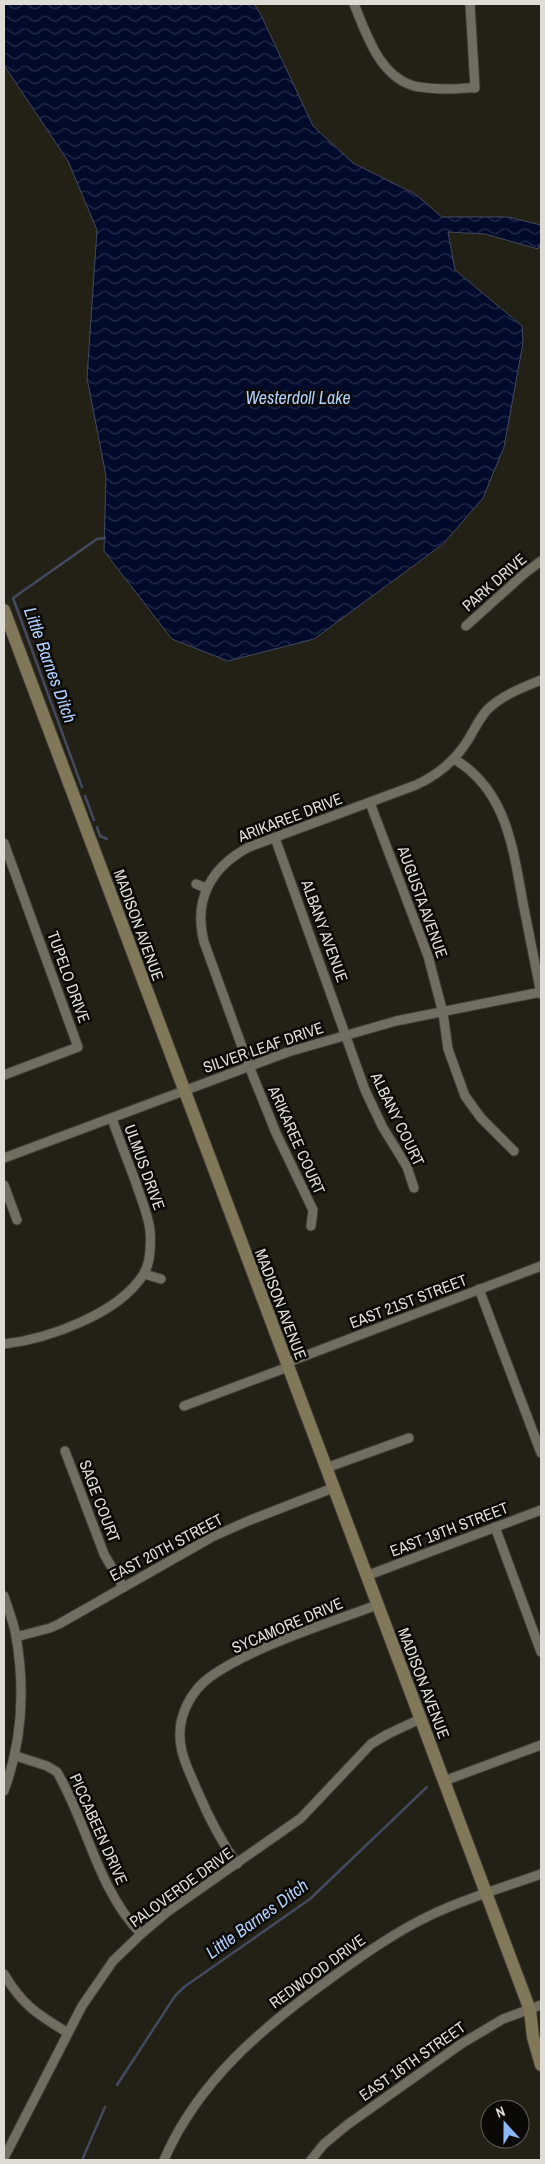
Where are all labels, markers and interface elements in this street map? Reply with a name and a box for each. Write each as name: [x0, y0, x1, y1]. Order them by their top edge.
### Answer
water label: Westerdoll Lake: [245, 385, 351, 410]
street label: PARK DRIVE: [457, 548, 531, 616]
water label: Little Barnes Ditch: [18, 603, 83, 726]
street label: ARIKAREE DRIVE: [234, 787, 345, 847]
street label: AUGUSTA AVENUE: [392, 842, 453, 961]
street label: MADISON AVENUE: [109, 866, 169, 984]
street label: ALBANY AVENUE: [296, 876, 354, 985]
street label: TUPELO DRIVE: [42, 928, 96, 1026]
street label: SILVER LEAF DRIVE: [200, 1016, 326, 1078]
street label: ALBANY COURT: [365, 1068, 430, 1169]
street label: ARIKAREE COURT: [263, 1081, 331, 1198]
street label: ULMUS DRIVE: [119, 1121, 171, 1213]
street label: MADISON AVENUE: [250, 1245, 312, 1363]
street label: EAST 21ST STREET: [346, 1268, 470, 1334]
street label: SAGE COURT: [74, 1457, 126, 1545]
street label: EAST 19TH STREET: [387, 1496, 511, 1562]
street label: EAST 20TH STREET: [106, 1508, 226, 1586]
street label: SYCAMORE DRIVE: [228, 1592, 346, 1658]
street label: MADISON AVENUE: [393, 1624, 455, 1742]
street label: PICCABEEN DRIVE: [65, 1770, 133, 1888]
street label: PALOVERDE DRIVE: [125, 1842, 237, 1932]
water label: Little Barnes Ditch: [200, 1873, 313, 1964]
street label: REDWOOD DRIVE: [265, 1929, 369, 2013]
street label: EAST 16TH STREET: [354, 2016, 470, 2106]
north arrow: [480, 2099, 530, 2149]
text: N: [493, 2102, 507, 2122]

